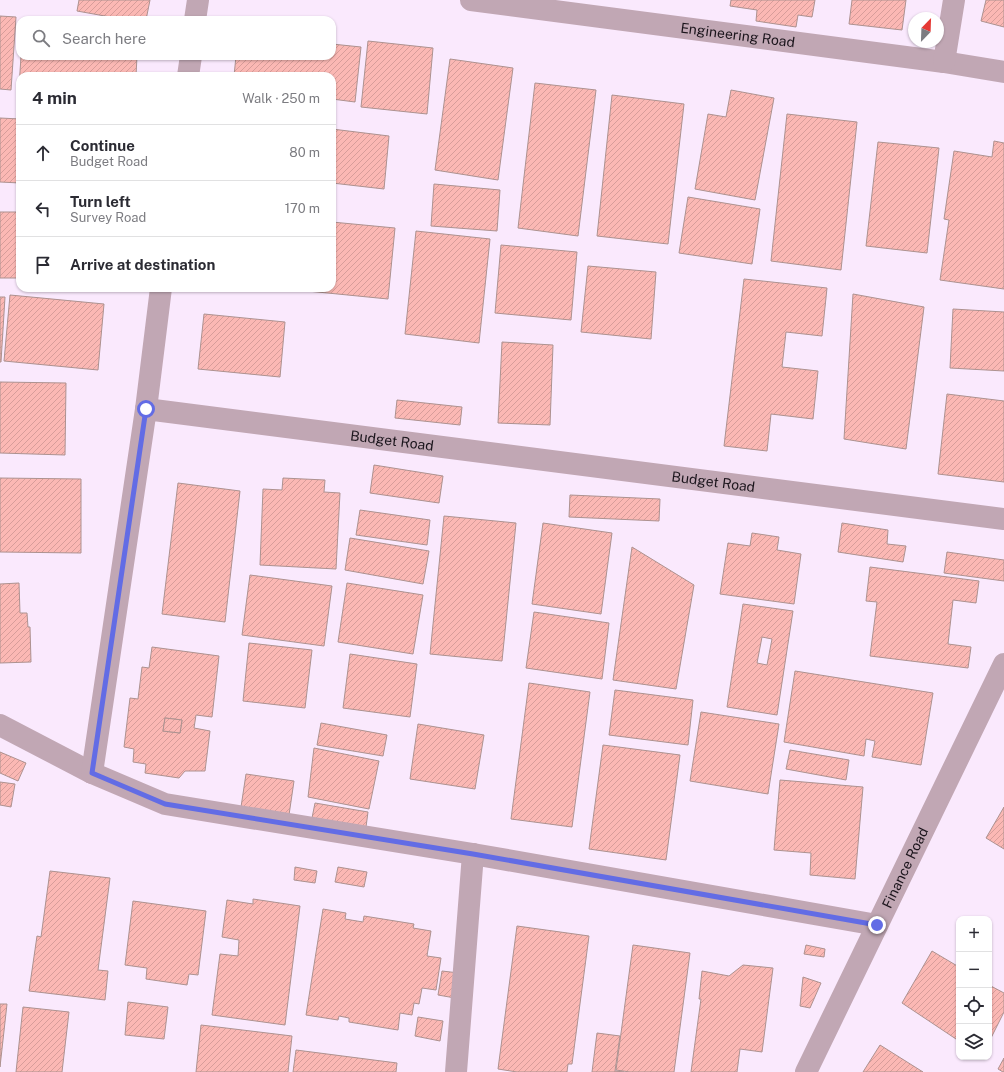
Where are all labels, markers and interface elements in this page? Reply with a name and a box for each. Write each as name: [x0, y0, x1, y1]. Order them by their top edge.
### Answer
north arrow: [908, 12, 944, 48]
search box: [16, 16, 336, 60]
street label: Engineering Road: [680, 20, 796, 50]
icon: search: [30, 27, 52, 49]
text: Search here: [62, 30, 146, 47]
text: 4 min: [32, 88, 77, 108]
text: Walk · 250 m: [242, 91, 320, 106]
text: Continue: [70, 137, 135, 154]
icon: ahead: [32, 142, 54, 164]
text: 80 m: [289, 145, 320, 160]
text: Budget Road: [70, 154, 148, 169]
text: Turn left: [70, 193, 131, 210]
icon: left: [32, 198, 54, 220]
text: 170 m: [285, 201, 320, 216]
text: Survey Road: [70, 210, 146, 225]
icon: arrive: [32, 254, 54, 276]
text: Arrive at destination: [70, 256, 215, 273]
route start: [137, 400, 155, 418]
street label: Budget Road: [349, 427, 435, 454]
street label: Budget Road: [671, 468, 756, 495]
street label: Finance Road: [879, 825, 931, 911]
route end: [868, 916, 886, 934]
map controls: [956, 916, 992, 1060]
button: +: [956, 916, 992, 952]
button: −: [956, 952, 992, 988]
button: locate: [956, 988, 992, 1024]
button: layers: [956, 1024, 992, 1060]

